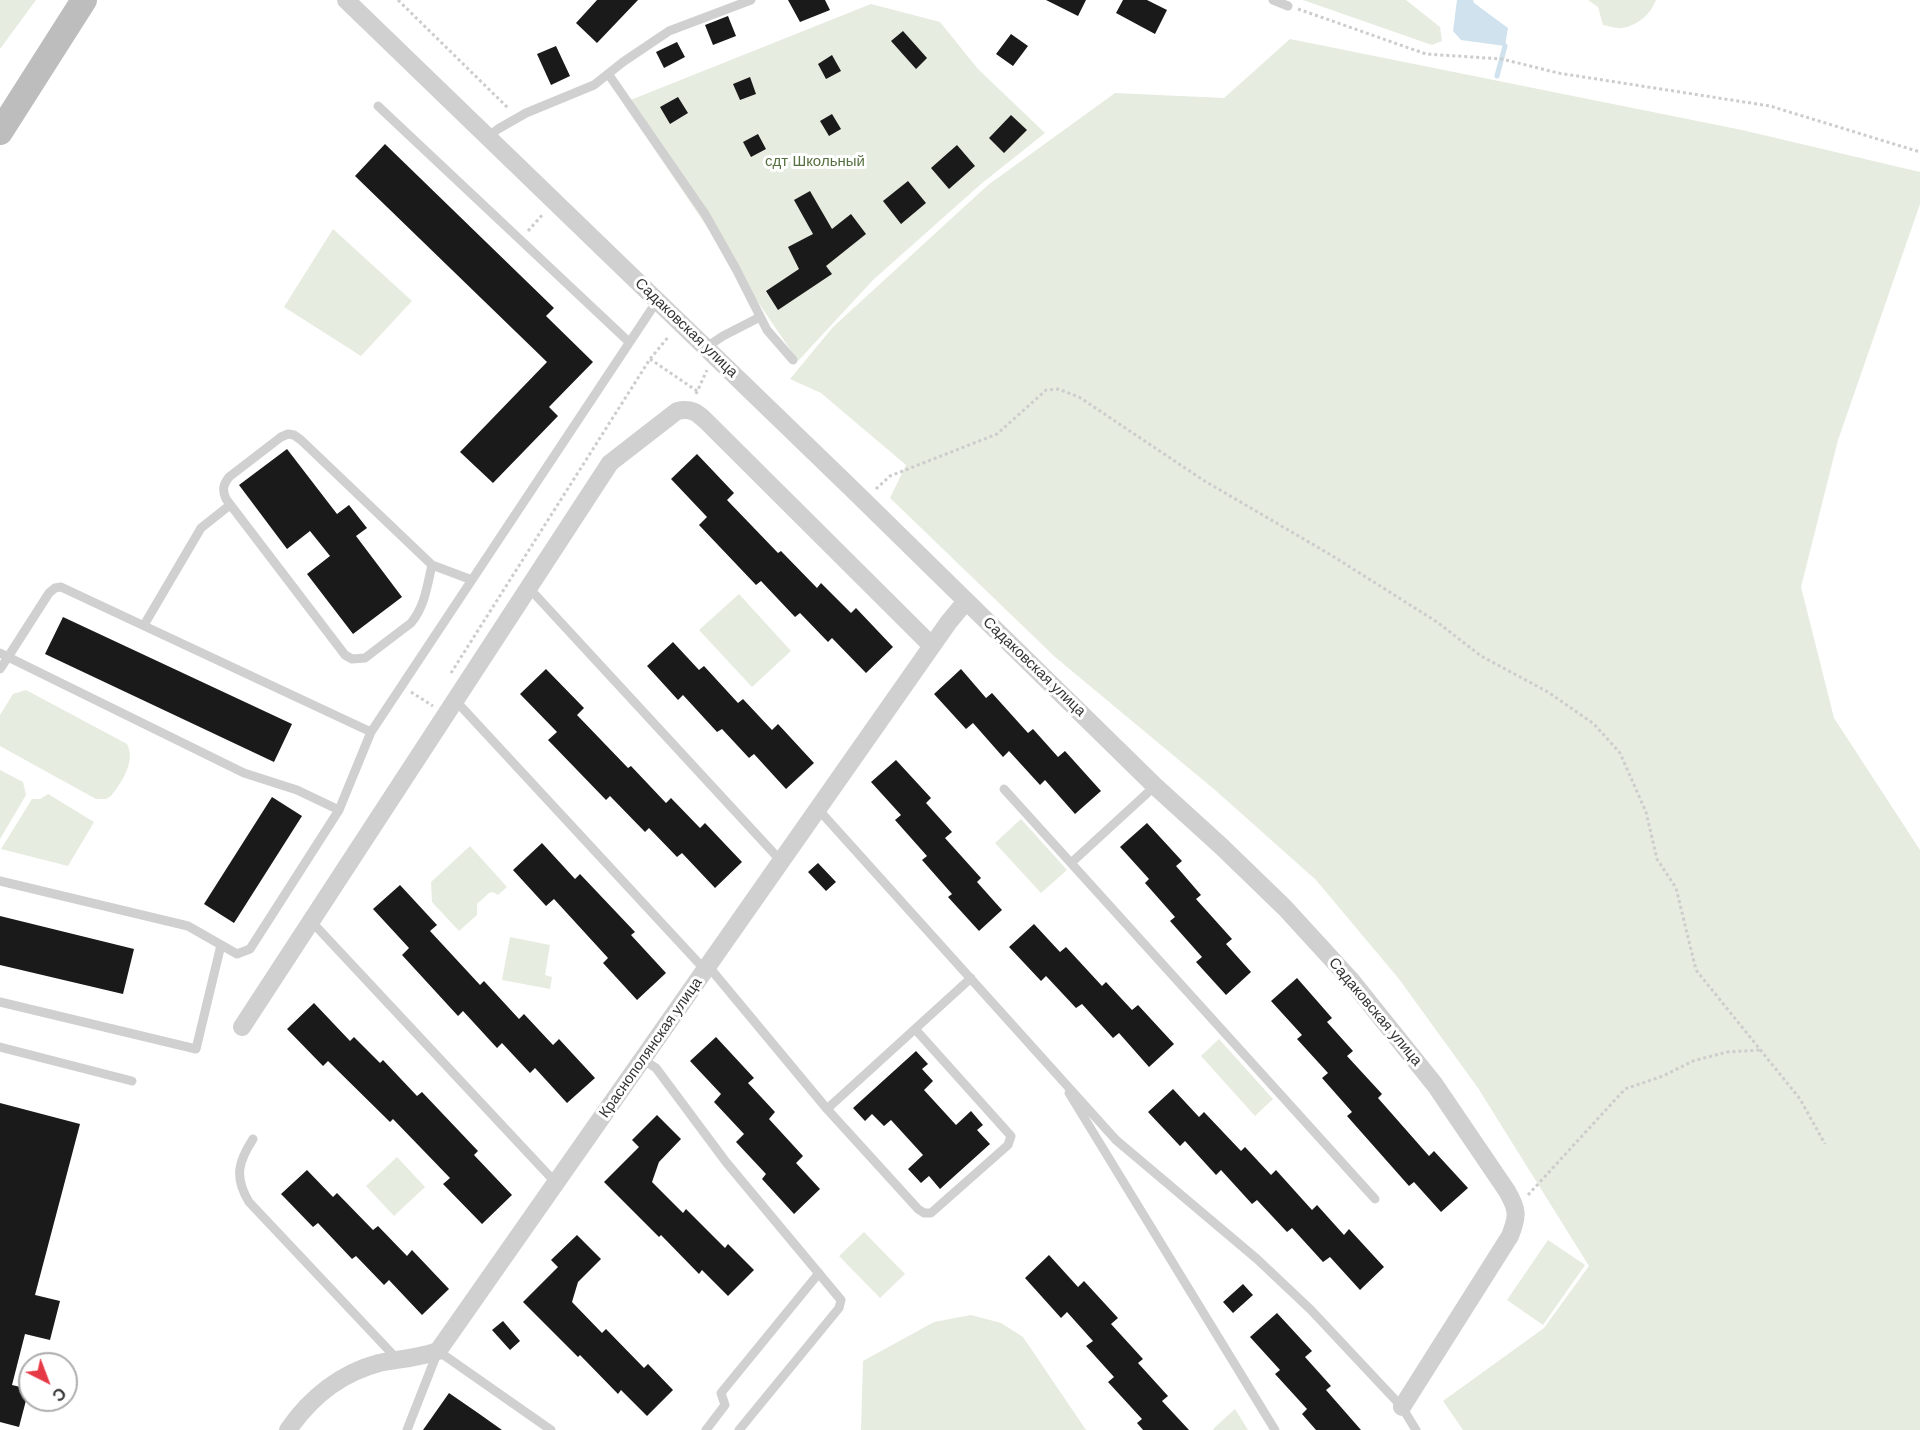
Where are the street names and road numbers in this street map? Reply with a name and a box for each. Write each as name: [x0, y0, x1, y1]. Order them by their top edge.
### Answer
street label: Садаковская улица: [631, 274, 741, 382]
street label: Садаковская улица: [979, 613, 1089, 721]
street label: Садаковская улица: [1325, 954, 1425, 1070]
street label: Краснополянская улица: [596, 974, 706, 1122]

